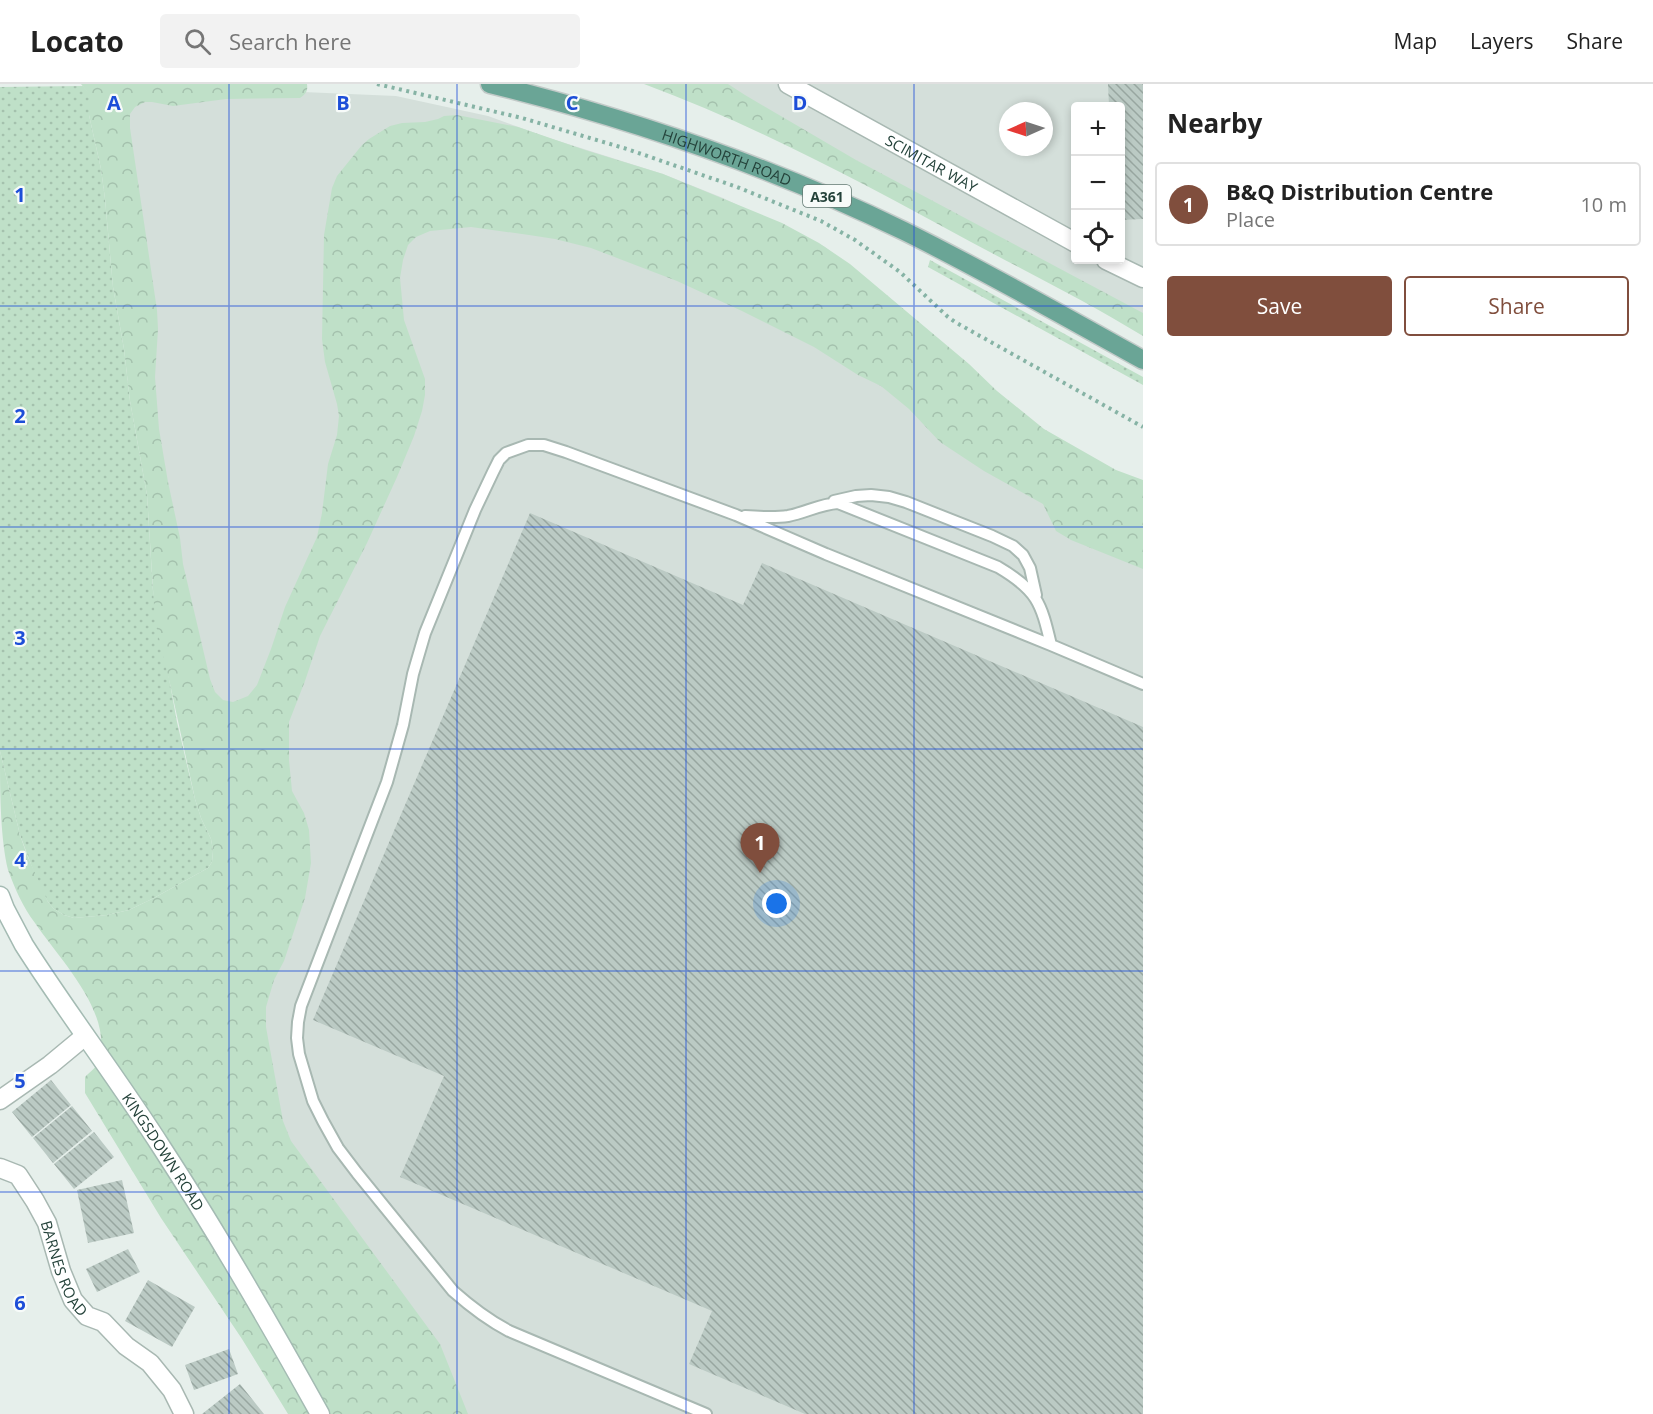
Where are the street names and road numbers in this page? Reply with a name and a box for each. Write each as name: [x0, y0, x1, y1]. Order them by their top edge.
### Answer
street label: HIGHWORTH ROAD: [660, 124, 795, 190]
street label: SCIMITAR WAY: [882, 130, 982, 197]
road number: A361: [803, 185, 851, 207]
street label: KINGSDOWN ROAD: [118, 1089, 209, 1214]
street label: BARNES ROAD: [37, 1218, 92, 1320]

